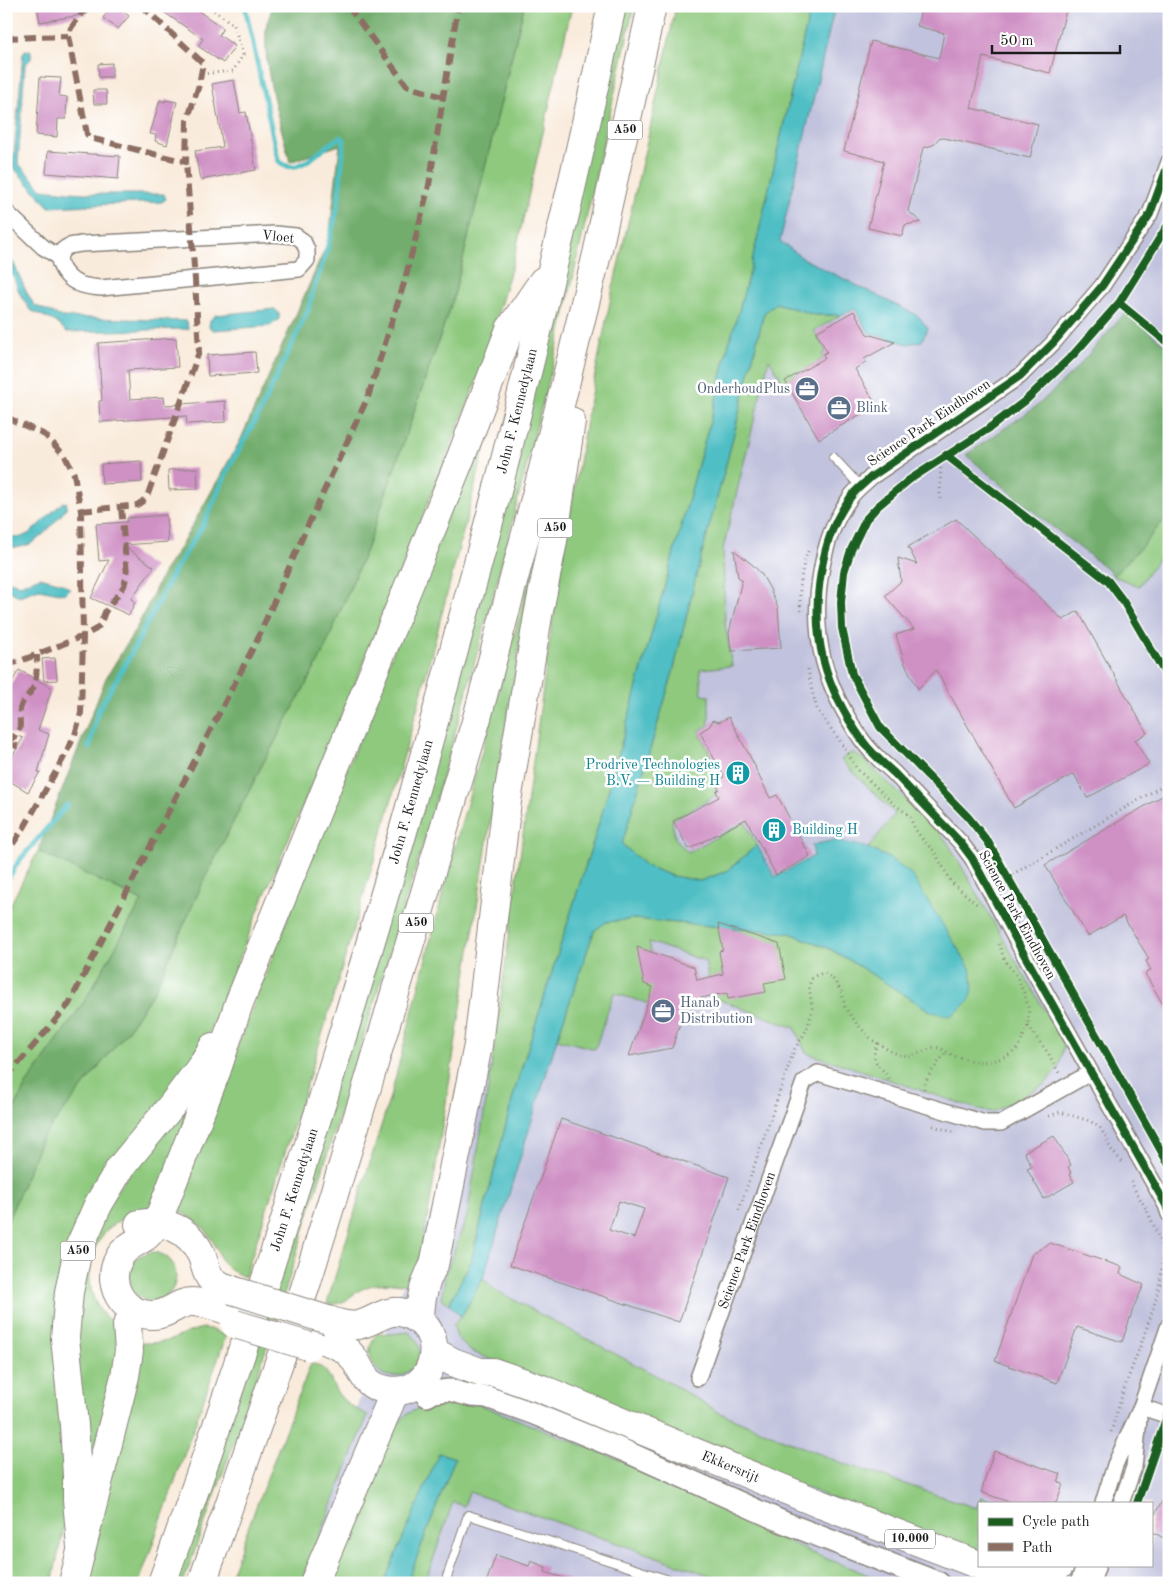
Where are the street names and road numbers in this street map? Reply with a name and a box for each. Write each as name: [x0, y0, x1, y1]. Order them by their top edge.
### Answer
road number: A50: [608, 120, 642, 140]
street label: Vloet: [261, 228, 295, 246]
street label: John F. Kennedylaan: [495, 347, 540, 475]
street label: Science Park Eindhoven: [865, 376, 993, 469]
road number: A50: [538, 518, 572, 538]
street label: John F. Kennedylaan: [387, 738, 436, 866]
street label: Science Park Eindhoven: [976, 848, 1058, 982]
road number: A50: [398, 914, 434, 932]
street label: John F. Kennedylaan: [268, 1126, 321, 1253]
street label: Science Park Eindhoven: [716, 1170, 778, 1311]
road number: A50: [60, 1242, 96, 1260]
street label: Ekkersrijt: [699, 1449, 762, 1485]
road number: 10.000: [885, 1530, 935, 1548]

